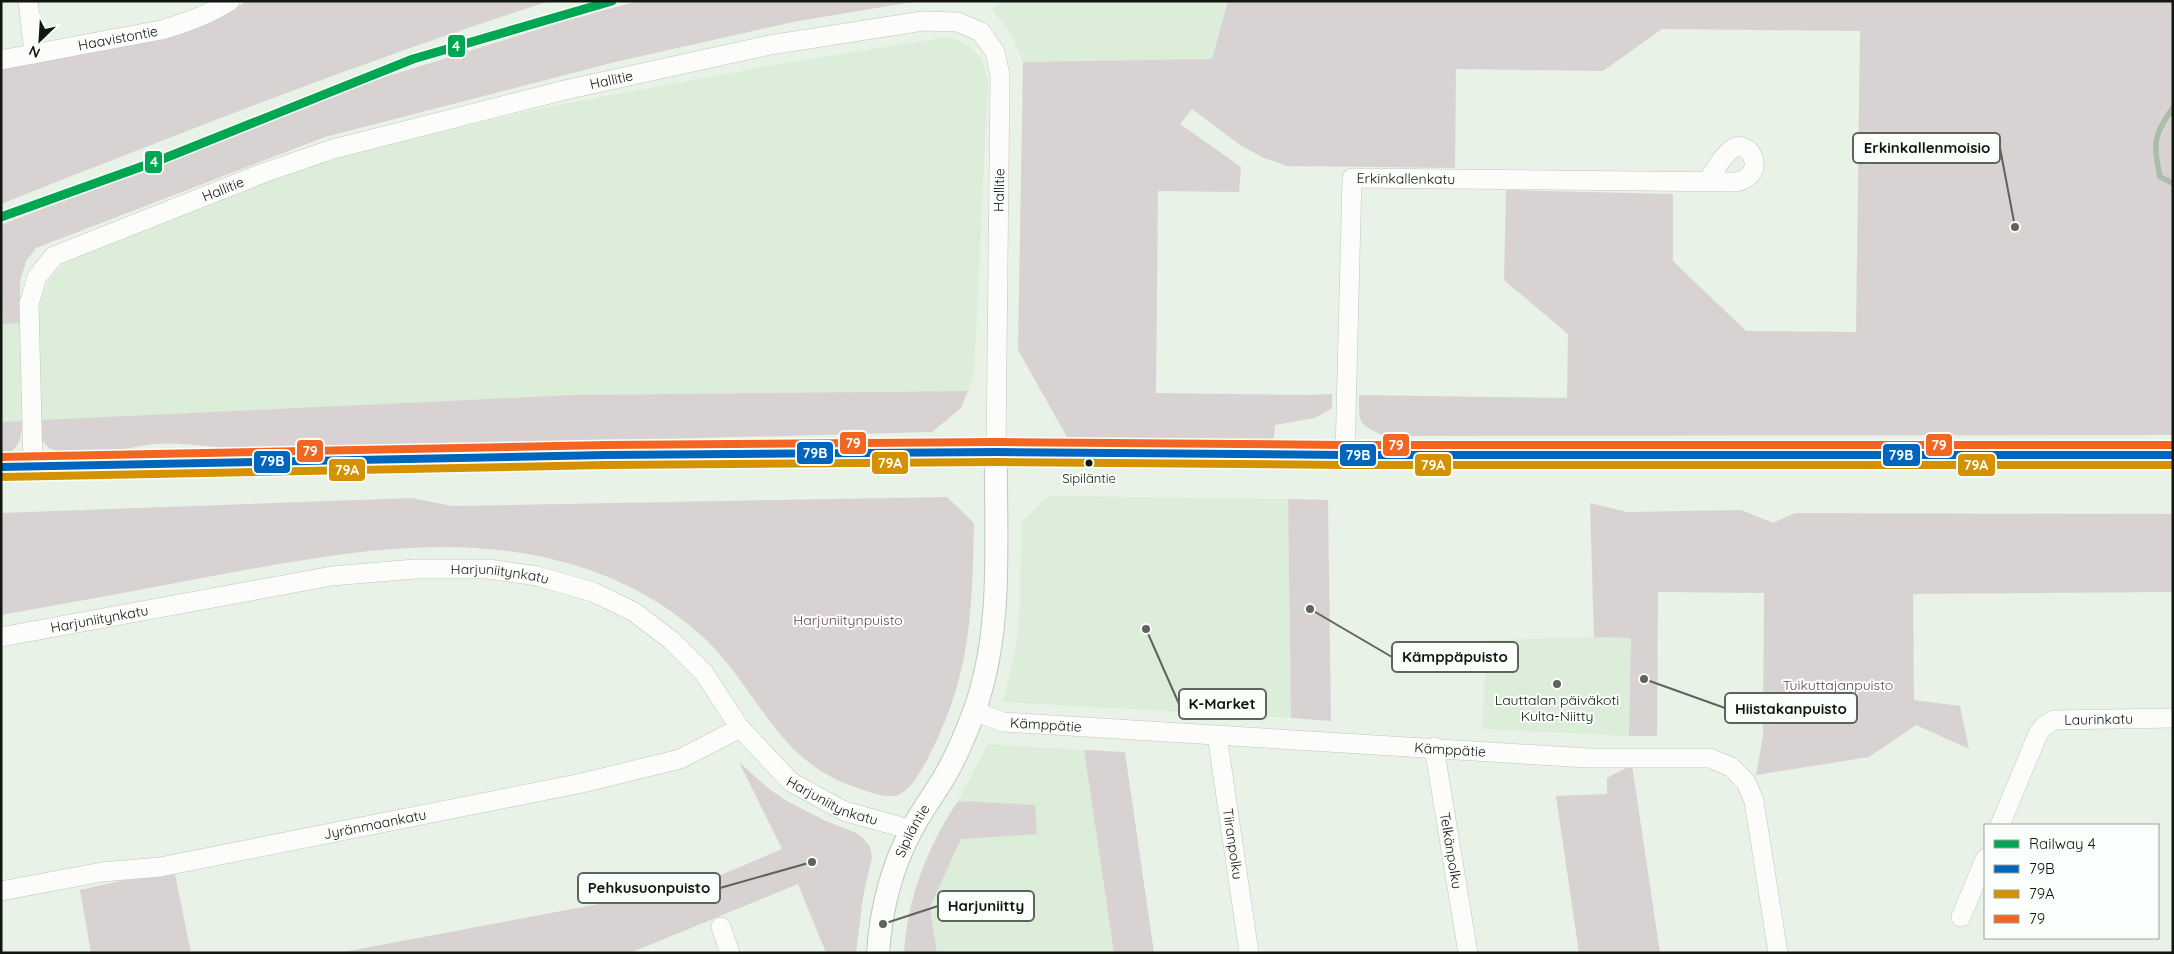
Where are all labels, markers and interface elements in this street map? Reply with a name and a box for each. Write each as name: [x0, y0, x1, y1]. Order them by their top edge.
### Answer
north arrow: [15, 15, 65, 65]
street label: Haavistontie: [77, 22, 159, 54]
line badge: 4: [447, 34, 466, 58]
text: 4: [452, 37, 460, 55]
text: N: [26, 41, 43, 62]
street label: Hallitie: [588, 66, 635, 93]
callout: Erkinkallenmoisio: [1853, 133, 2000, 163]
text: Erkinkallenmoisio: [1864, 138, 1990, 157]
line badge: 4: [144, 150, 163, 174]
text: 4: [150, 153, 158, 171]
street label: Hallitie: [990, 168, 1008, 212]
street label: Erkinkallenkatu: [1356, 169, 1455, 188]
street label: Hallitie: [199, 173, 247, 205]
line badge: 79: [839, 431, 867, 455]
line badge: 79: [1382, 433, 1410, 457]
line badge: 79: [1925, 433, 1953, 457]
text: 79: [845, 434, 861, 452]
text: 79: [1388, 436, 1404, 454]
text: 79: [1931, 436, 1947, 454]
line badge: 79: [296, 439, 324, 463]
line badge: 79B: [796, 441, 834, 465]
text: 79: [302, 442, 318, 460]
line badge: 79B: [1339, 443, 1377, 467]
line badge: 79B: [1882, 443, 1921, 467]
text: 79B: [803, 444, 827, 462]
text: 79B: [1346, 446, 1370, 464]
text: 79B: [1889, 446, 1913, 464]
line badge: 79B: [253, 450, 291, 474]
line badge: 79A: [871, 451, 909, 475]
text: 79B: [260, 452, 284, 470]
line badge: 79A: [1414, 453, 1452, 477]
line badge: 79A: [1957, 453, 1996, 477]
text: 79A: [878, 454, 902, 472]
text: 79A: [1421, 456, 1445, 474]
text: 79A: [1964, 456, 1988, 474]
line badge: 79A: [328, 458, 366, 482]
marker: Sipiläntie: [1084, 458, 1094, 468]
text: 79A: [335, 461, 359, 479]
place label: Sipiläntie: [1062, 470, 1116, 486]
street label: Harjuniitynkatu: [451, 560, 551, 588]
street label: Harjuniitynkatu: [49, 601, 150, 637]
park label: Harjuniitynpuisto: [793, 611, 903, 629]
callout: Kämppäpuisto: [1392, 642, 1518, 672]
text: Kämppäpuisto: [1402, 647, 1508, 666]
park label: Tuikuttajanpuisto: [1783, 676, 1893, 694]
marker: Lauttalan päiväkoti Kulta-Niitty: [1551, 678, 1563, 690]
callout: K-Market: [1179, 689, 1266, 719]
place label: Lauttalan päiväkoti Kulta-Niitty: [1495, 691, 1619, 725]
callout: Hiistakanpuisto: [1725, 693, 1857, 723]
text: K-Market: [1188, 694, 1256, 713]
text: Hiistakanpuisto: [1735, 699, 1847, 718]
street label: Laurinkatu: [2064, 710, 2133, 729]
street label: Kämppätie: [1009, 713, 1082, 736]
street label: Kämppätie: [1414, 738, 1487, 761]
street label: Harjuniitynkatu: [783, 772, 880, 829]
street label: Sipiläntie: [891, 801, 934, 860]
street label: Jyränmaankatu: [322, 805, 428, 843]
street label: Tiiranpolku: [1219, 807, 1247, 881]
street label: Telkänpolku: [1436, 811, 1466, 890]
legend: [1984, 824, 2159, 939]
text: Railway 4: [2029, 834, 2096, 853]
text: 79B: [2029, 859, 2055, 878]
callout: Pehkusuonpuisto: [578, 873, 720, 903]
text: Pehkusuonpuisto: [588, 878, 710, 897]
text: 79A: [2029, 884, 2055, 903]
callout: Harjuniitty: [938, 891, 1034, 921]
text: Harjuniitty: [948, 896, 1024, 915]
text: 79: [2029, 909, 2045, 928]

